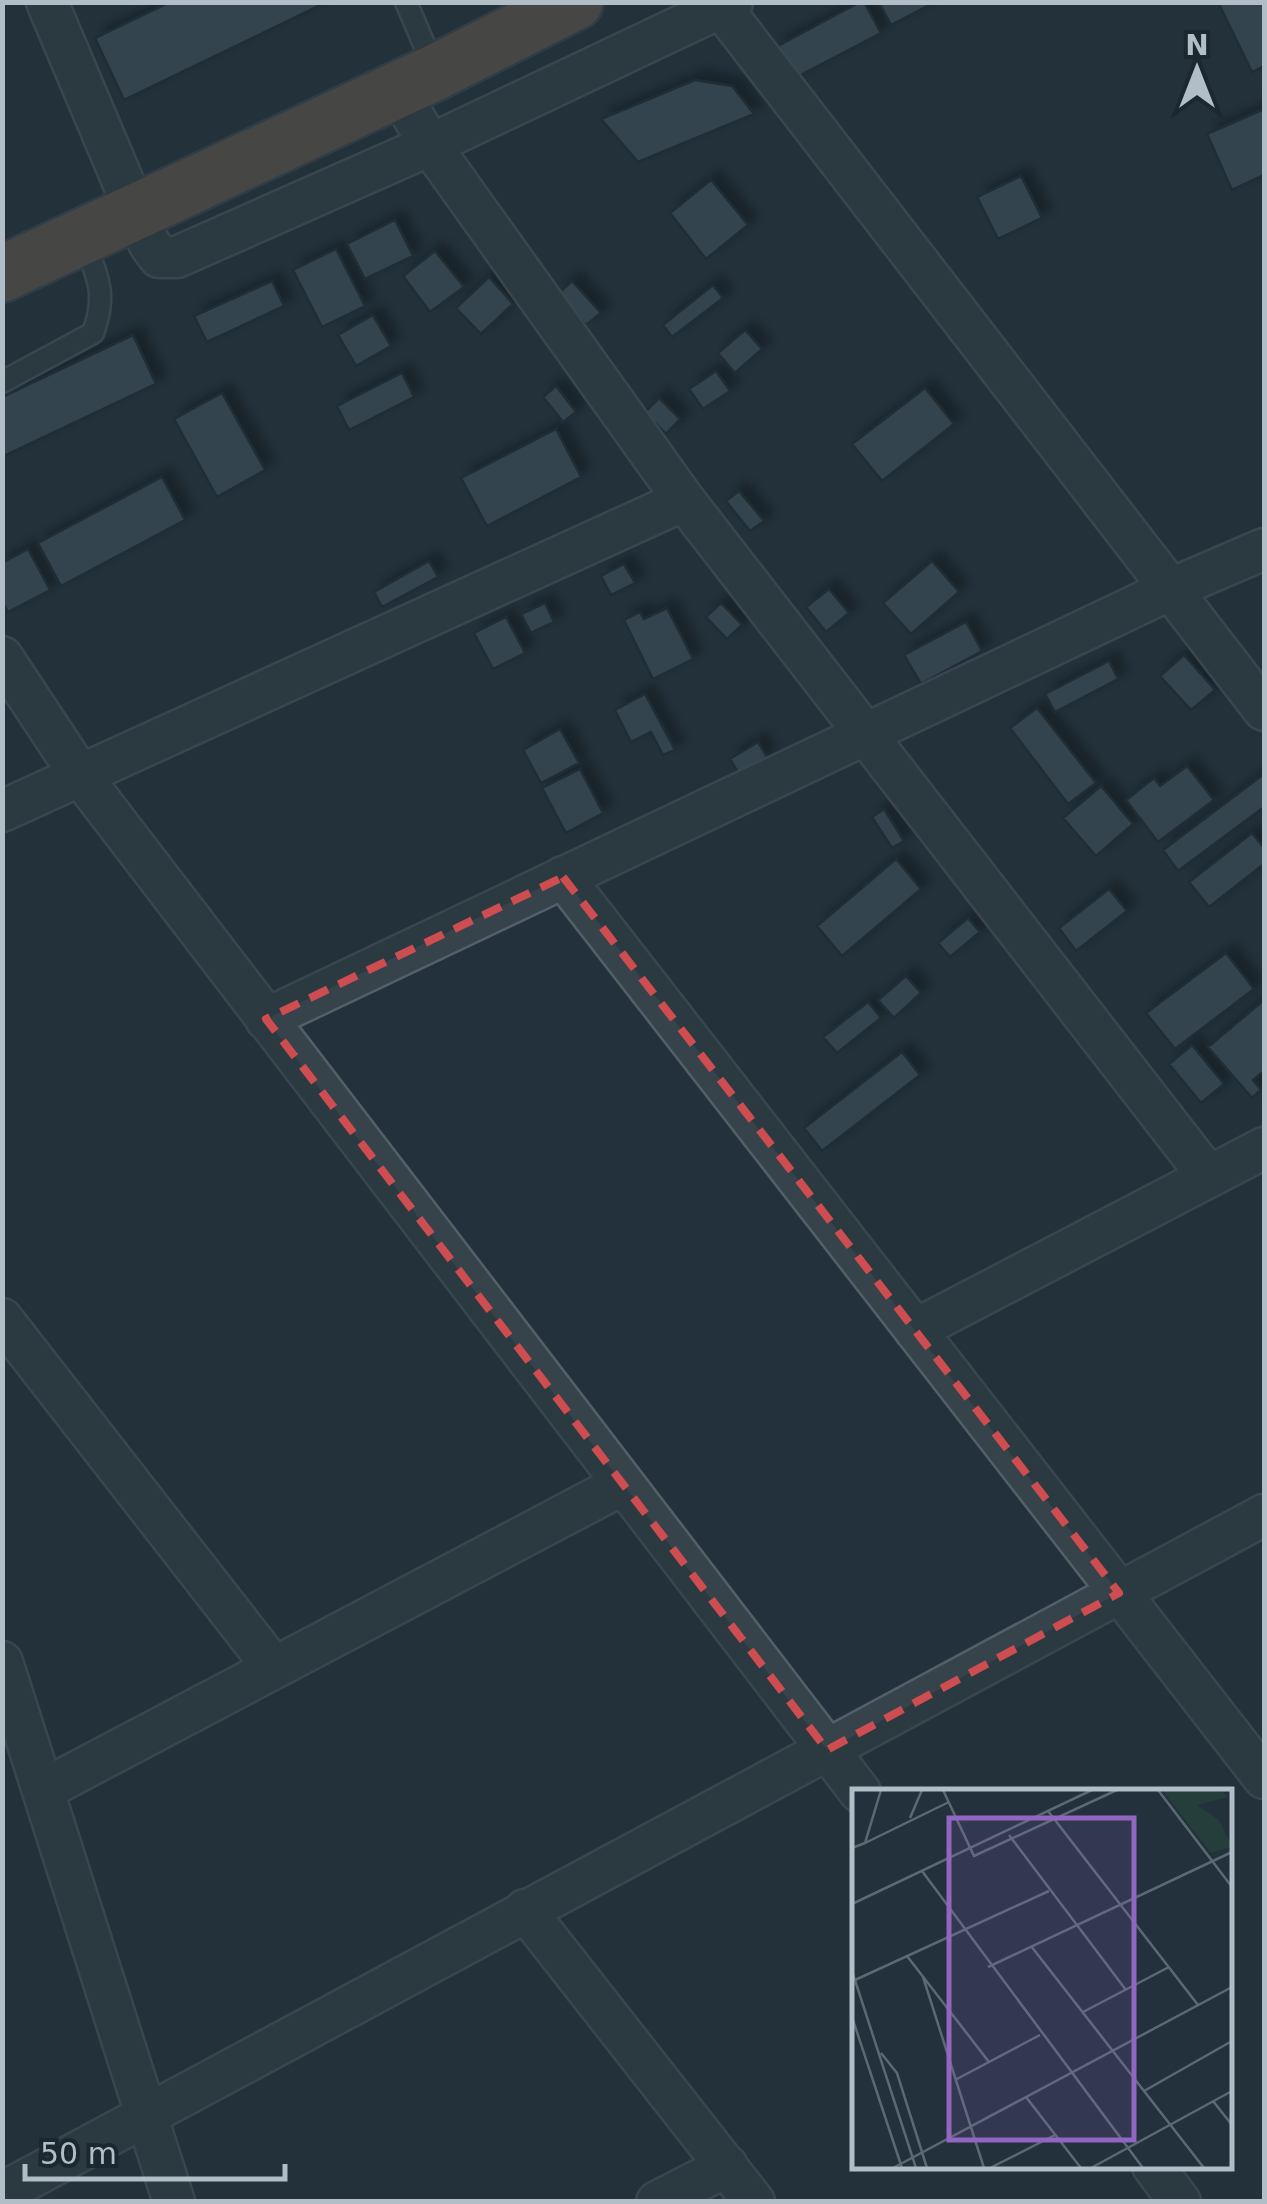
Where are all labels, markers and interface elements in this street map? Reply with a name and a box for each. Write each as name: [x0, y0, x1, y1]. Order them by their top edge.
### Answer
north arrow: [1147, 20, 1247, 120]
text: N: [1185, 29, 1209, 62]
inset map: [852, 1789, 1232, 2169]
scale bar: [25, 2119, 285, 2181]
text: 50 m: [40, 2136, 117, 2171]

